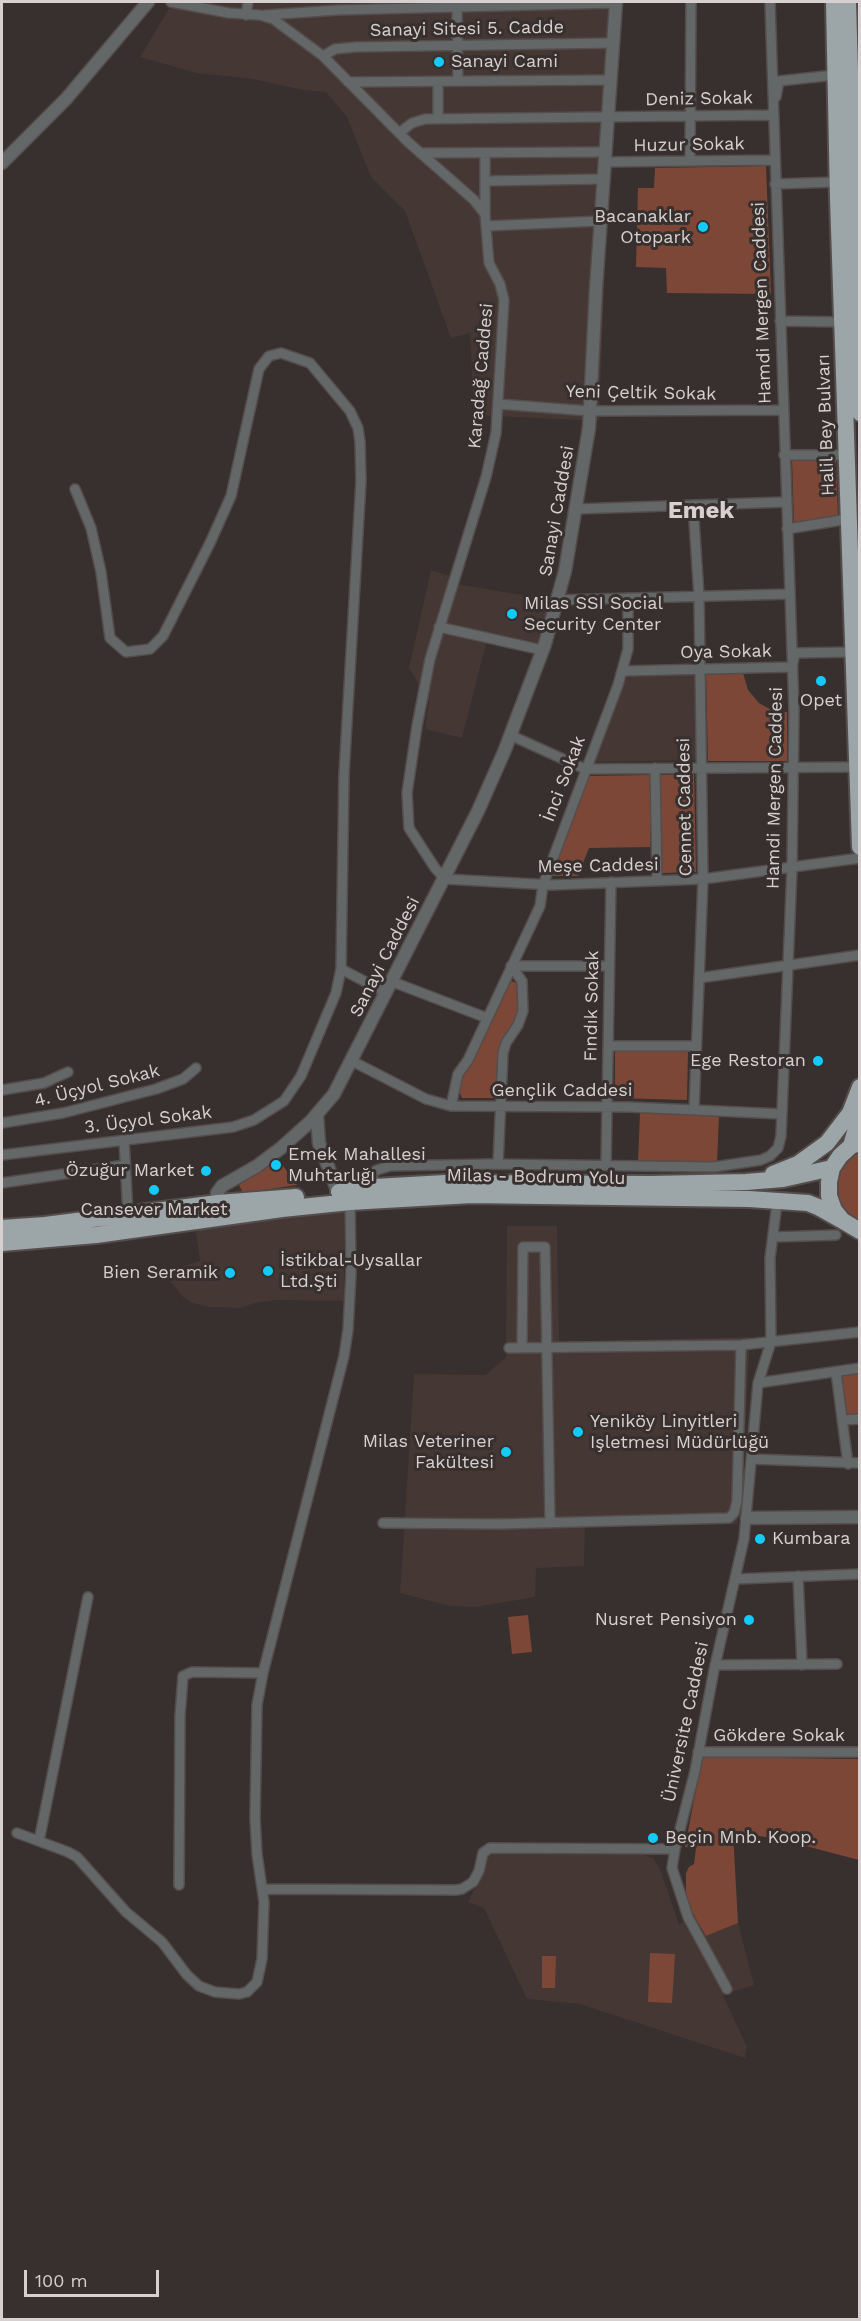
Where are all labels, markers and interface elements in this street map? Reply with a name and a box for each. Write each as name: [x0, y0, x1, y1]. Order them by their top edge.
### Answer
street label: Sanayi Sitesi 5. Cadde: [370, 17, 564, 41]
place label: Sanayi Cami: [451, 51, 558, 73]
marker: Sanayi Cami: [432, 55, 446, 69]
street label: Deniz Sokak: [645, 87, 753, 111]
street label: Huzur Sokak: [633, 133, 745, 157]
street label: Hamdi Mergen Caddesi: [748, 202, 776, 404]
place label: Bacanaklar Otopark: [594, 206, 691, 248]
marker: Bacanaklar Otopark: [696, 220, 710, 234]
street label: Karadağ Caddesi: [464, 302, 498, 450]
street label: Halil Bey Bulvarı: [813, 354, 839, 496]
street label: Yeni Çeltik Sokak: [565, 381, 717, 405]
street label: Sanayi Caddesi: [535, 444, 579, 578]
district label: Emek: [668, 497, 734, 525]
place label: Milas SSI Social Security Center: [524, 593, 663, 636]
marker: Milas SSI Social Security Center: [505, 607, 519, 621]
street label: Oya Sokak: [680, 640, 772, 664]
marker: Opet: [814, 674, 828, 688]
street label: Hamdi Mergen Caddesi: [762, 687, 788, 889]
place label: Opet: [800, 690, 842, 712]
street label: İnci Sokak: [538, 733, 590, 825]
street label: Cennet Caddesi: [673, 738, 697, 876]
street label: Meşe Caddesi: [537, 854, 659, 878]
street label: Sanayi Caddesi: [345, 893, 425, 1021]
street label: Fındık Sokak: [580, 950, 604, 1062]
place label: Ege Restoran: [690, 1050, 806, 1072]
marker: Ege Restoran: [811, 1054, 825, 1068]
street label: 4. Üçyol Sokak: [32, 1060, 162, 1112]
street label: Gençlik Caddesi: [491, 1080, 633, 1102]
street label: 3. Üçyol Sokak: [83, 1101, 213, 1139]
place label: Emek Mahallesi Muhtarlığı: [288, 1144, 426, 1186]
marker: Emek Mahallesi Muhtarlığı: [269, 1158, 283, 1172]
place label: Özuğur Market: [65, 1160, 194, 1182]
marker: Özuğur Market: [199, 1164, 213, 1178]
street label: Milas - Bodrum Yolu: [446, 1165, 626, 1189]
marker: Cansever Market: [147, 1183, 161, 1197]
place label: Cansever Market: [81, 1199, 227, 1221]
place label: İstikbal-Uysallar Ltd.Şti: [280, 1250, 423, 1292]
place label: Bien Seramik: [102, 1262, 218, 1284]
marker: İstikbal-Uysallar Ltd.Şti: [261, 1264, 275, 1278]
marker: Bien Seramik: [223, 1266, 237, 1280]
place label: Yeniköy Linyitleri Işletmesi Müdürlüğü: [590, 1411, 769, 1454]
marker: Yeniköy Linyitleri Işletmesi Müdürlüğü: [571, 1425, 585, 1439]
place label: Milas Veteriner Fakültesi: [363, 1431, 494, 1474]
marker: Milas Veteriner Fakültesi: [499, 1445, 513, 1459]
place label: Kumbara: [772, 1528, 850, 1550]
marker: Kumbara: [753, 1532, 767, 1546]
place label: Nusret Pensiyon: [595, 1609, 737, 1631]
marker: Nusret Pensiyon: [742, 1613, 756, 1627]
street label: Üniversite Caddesi: [658, 1640, 714, 1804]
street label: Gökdere Sokak: [713, 1725, 845, 1747]
place label: Beçin Mnb. Koop.: [665, 1827, 816, 1849]
marker: Beçin Mnb. Koop.: [646, 1831, 660, 1845]
scale bar: [27, 2258, 162, 2296]
text: 100 m: [35, 2270, 88, 2291]

